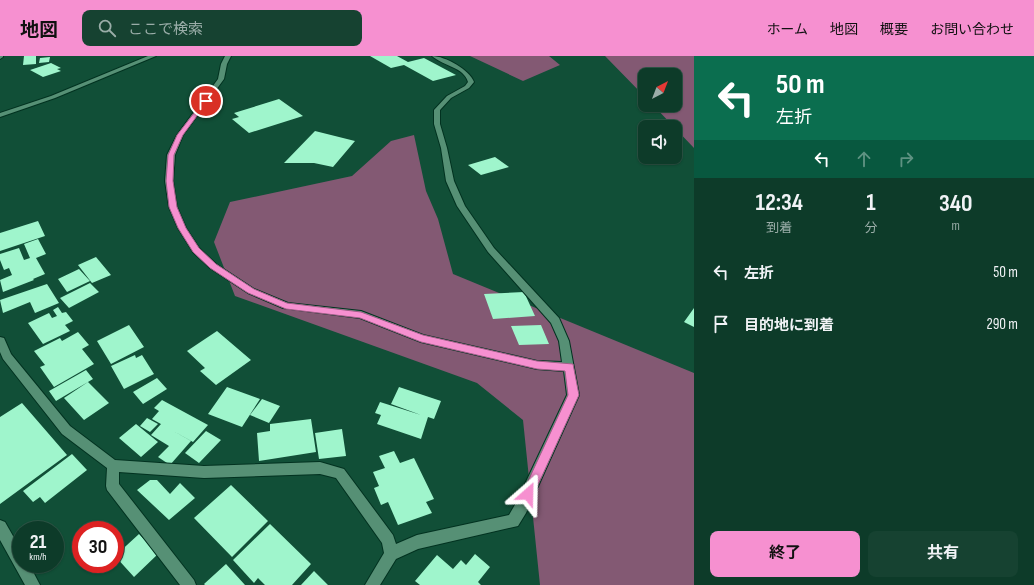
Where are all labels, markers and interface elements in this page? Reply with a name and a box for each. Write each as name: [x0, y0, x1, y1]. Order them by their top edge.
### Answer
search box: [82, 10, 362, 46]
icon: search: [96, 17, 118, 39]
text: 地図: [20, 19, 58, 42]
text: ここで検索: [128, 20, 203, 39]
text: ホーム: [766, 21, 808, 38]
text: 地図: [830, 21, 858, 38]
text: 概要: [880, 21, 908, 38]
text: お問い合わせ: [930, 21, 1014, 38]
north arrow: [638, 68, 682, 112]
map controls: [638, 68, 682, 164]
text: 50 m: [776, 68, 825, 101]
icon: left: [710, 72, 762, 124]
pin: [189, 84, 223, 118]
icon: arrive: [195, 90, 217, 112]
text: 左折: [776, 107, 812, 128]
button: sound: [638, 120, 682, 164]
icon: left: [811, 148, 833, 170]
icon: ahead: [853, 148, 875, 170]
icon: right: [895, 148, 917, 170]
text: 12:34: [756, 188, 803, 217]
text: 1: [866, 188, 876, 217]
text: 340: [939, 189, 972, 218]
text: m: [952, 218, 960, 234]
text: 到着: [766, 220, 792, 236]
text: 分: [865, 220, 878, 236]
icon: left: [710, 261, 732, 283]
text: 50 m: [993, 263, 1018, 282]
text: 左折: [744, 264, 774, 283]
icon: arrive: [710, 313, 732, 335]
text: 290 m: [986, 315, 1018, 334]
text: 目的地に到着: [744, 316, 834, 335]
position arrow: [507, 473, 549, 515]
speed limit sign: 30: [72, 521, 124, 573]
text: 21: [30, 530, 46, 554]
button: 終了: [710, 531, 860, 577]
button: 共有: [868, 531, 1018, 577]
text: km/h: [29, 551, 47, 563]

